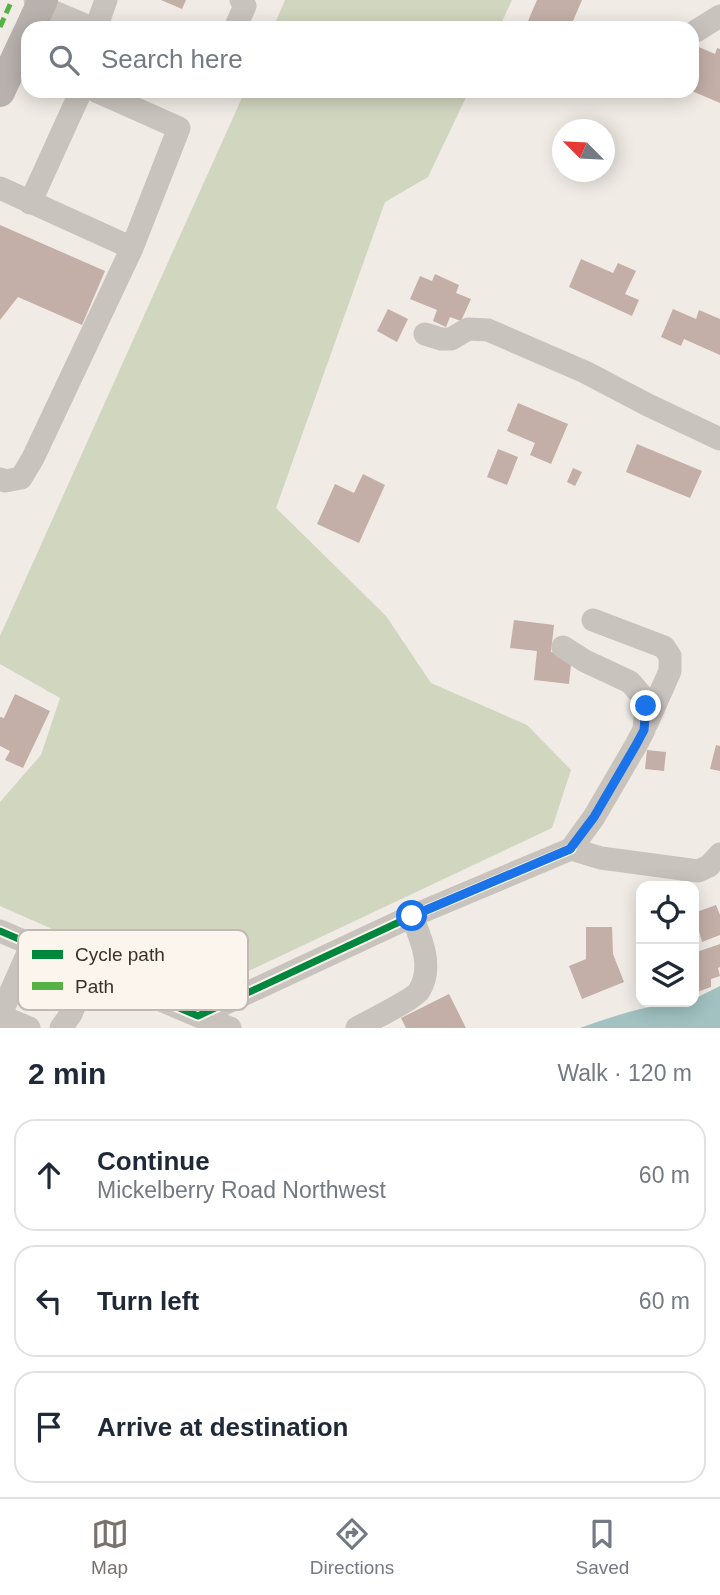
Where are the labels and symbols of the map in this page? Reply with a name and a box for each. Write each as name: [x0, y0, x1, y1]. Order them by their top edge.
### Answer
north arrow: [552, 119, 615, 182]
route end: [630, 690, 661, 721]
route start: [396, 900, 427, 931]
legend: [18, 930, 248, 1010]
text: Cycle path: [75, 944, 165, 965]
text: Path: [75, 976, 114, 997]

